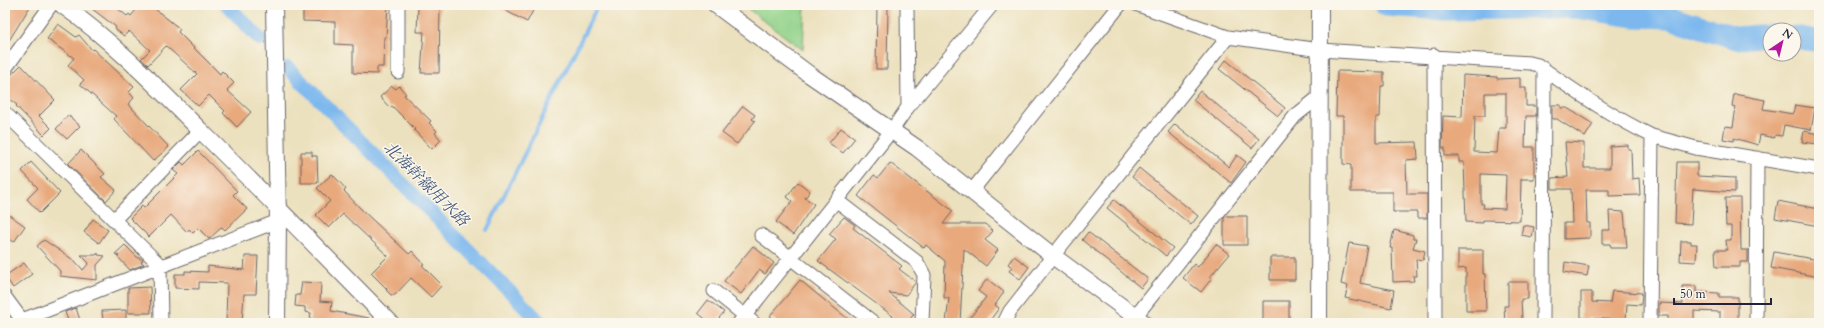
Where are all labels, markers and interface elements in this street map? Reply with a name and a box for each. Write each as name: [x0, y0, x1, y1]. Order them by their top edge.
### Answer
north arrow: [1762, 22, 1802, 62]
text: N: [1779, 25, 1796, 43]
water label: 北海幹線用水路: [379, 137, 474, 232]
scale bar: [1674, 280, 1771, 306]
text: 50 m: [1680, 286, 1707, 302]

